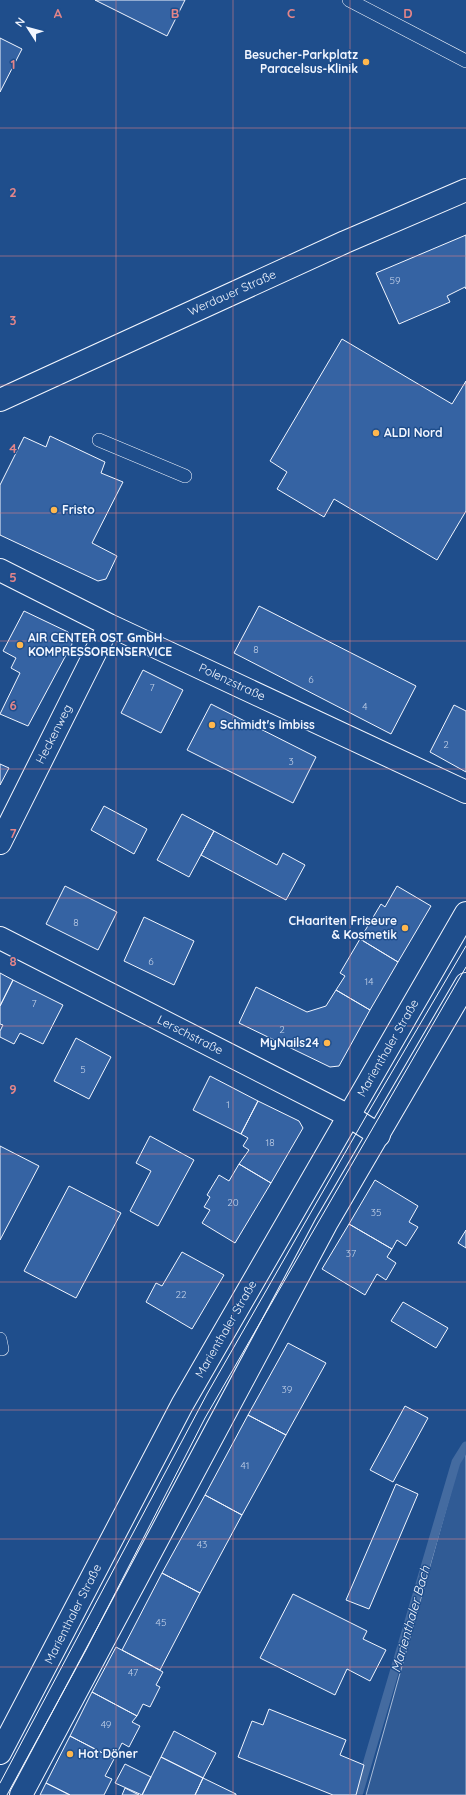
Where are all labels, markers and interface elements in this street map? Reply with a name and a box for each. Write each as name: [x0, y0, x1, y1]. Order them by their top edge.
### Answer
text: A: [54, 5, 63, 21]
text: B: [171, 5, 179, 21]
text: C: [287, 5, 295, 21]
text: D: [403, 5, 413, 21]
north arrow: [8, 8, 48, 48]
text: N: [12, 15, 28, 30]
place label: Besucher-Parkplatz Paracelsus-Klinik: [244, 47, 358, 76]
text: 1: [10, 56, 16, 72]
marker: Besucher-Parkplatz Paracelsus-Klinik: [361, 57, 371, 67]
text: 2: [9, 184, 17, 200]
street label: Werdauer Straße: [185, 266, 278, 319]
house number: 59: [389, 274, 401, 287]
text: 3: [10, 312, 17, 328]
place label: ALDI Nord: [384, 425, 442, 440]
marker: ALDI Nord: [371, 428, 381, 438]
text: 4: [9, 440, 17, 456]
place label: Fristo: [62, 502, 95, 517]
marker: Fristo: [49, 505, 59, 515]
text: 5: [9, 569, 17, 585]
place label: AIR CENTER OST GmbH KOMPRESSORENSERVICE: [28, 630, 172, 659]
marker: AIR CENTER OST GmbH KOMPRESSORENSERVICE: [15, 640, 25, 650]
house number: 8: [253, 643, 259, 656]
street label: Polenzstraße: [196, 660, 268, 704]
house number: 6: [308, 673, 314, 686]
house number: 7: [149, 681, 155, 694]
text: 6: [9, 697, 17, 713]
house number: 4: [362, 700, 368, 713]
street label: Heckenweg: [32, 702, 75, 766]
place label: Schmidt's Imbiss: [220, 717, 315, 732]
marker: Schmidt's Imbiss: [207, 720, 217, 730]
house number: 2: [443, 738, 449, 751]
house number: 3: [288, 755, 294, 768]
text: 7: [9, 825, 17, 841]
place label: CHaariten Friseure & Kosmetik: [289, 913, 397, 942]
house number: 8: [73, 916, 79, 929]
marker: CHaariten Friseure & Kosmetik: [400, 923, 410, 933]
text: 8: [9, 953, 17, 969]
house number: 6: [148, 955, 154, 968]
house number: 14: [365, 975, 373, 988]
street label: Marienthaler Straße: [354, 996, 422, 1099]
house number: 7: [31, 997, 37, 1010]
street label: Lerschstraße: [155, 1012, 226, 1058]
house number: 2: [279, 1023, 285, 1036]
place label: MyNails24: [260, 1035, 319, 1050]
marker: MyNails24: [322, 1038, 332, 1048]
house number: 5: [80, 1063, 86, 1076]
text: 9: [9, 1081, 17, 1097]
house number: 1: [226, 1098, 230, 1111]
house number: 18: [265, 1136, 275, 1149]
house number: 20: [227, 1196, 239, 1209]
house number: 35: [371, 1206, 381, 1219]
house number: 37: [346, 1247, 356, 1260]
street label: Marienthaler Straße: [192, 1277, 260, 1380]
house number: 22: [175, 1288, 187, 1301]
house number: 39: [282, 1383, 293, 1396]
house number: 41: [241, 1459, 249, 1472]
house number: 43: [197, 1538, 207, 1551]
street label: Marienthaler Straße: [41, 1561, 104, 1666]
water label: Marienthaler Bach: [387, 1563, 433, 1674]
house number: 45: [156, 1616, 166, 1629]
house number: 47: [128, 1666, 138, 1679]
house number: 49: [101, 1718, 112, 1731]
place label: Hot Döner: [78, 1746, 138, 1761]
marker: Hot Döner: [65, 1749, 75, 1759]

